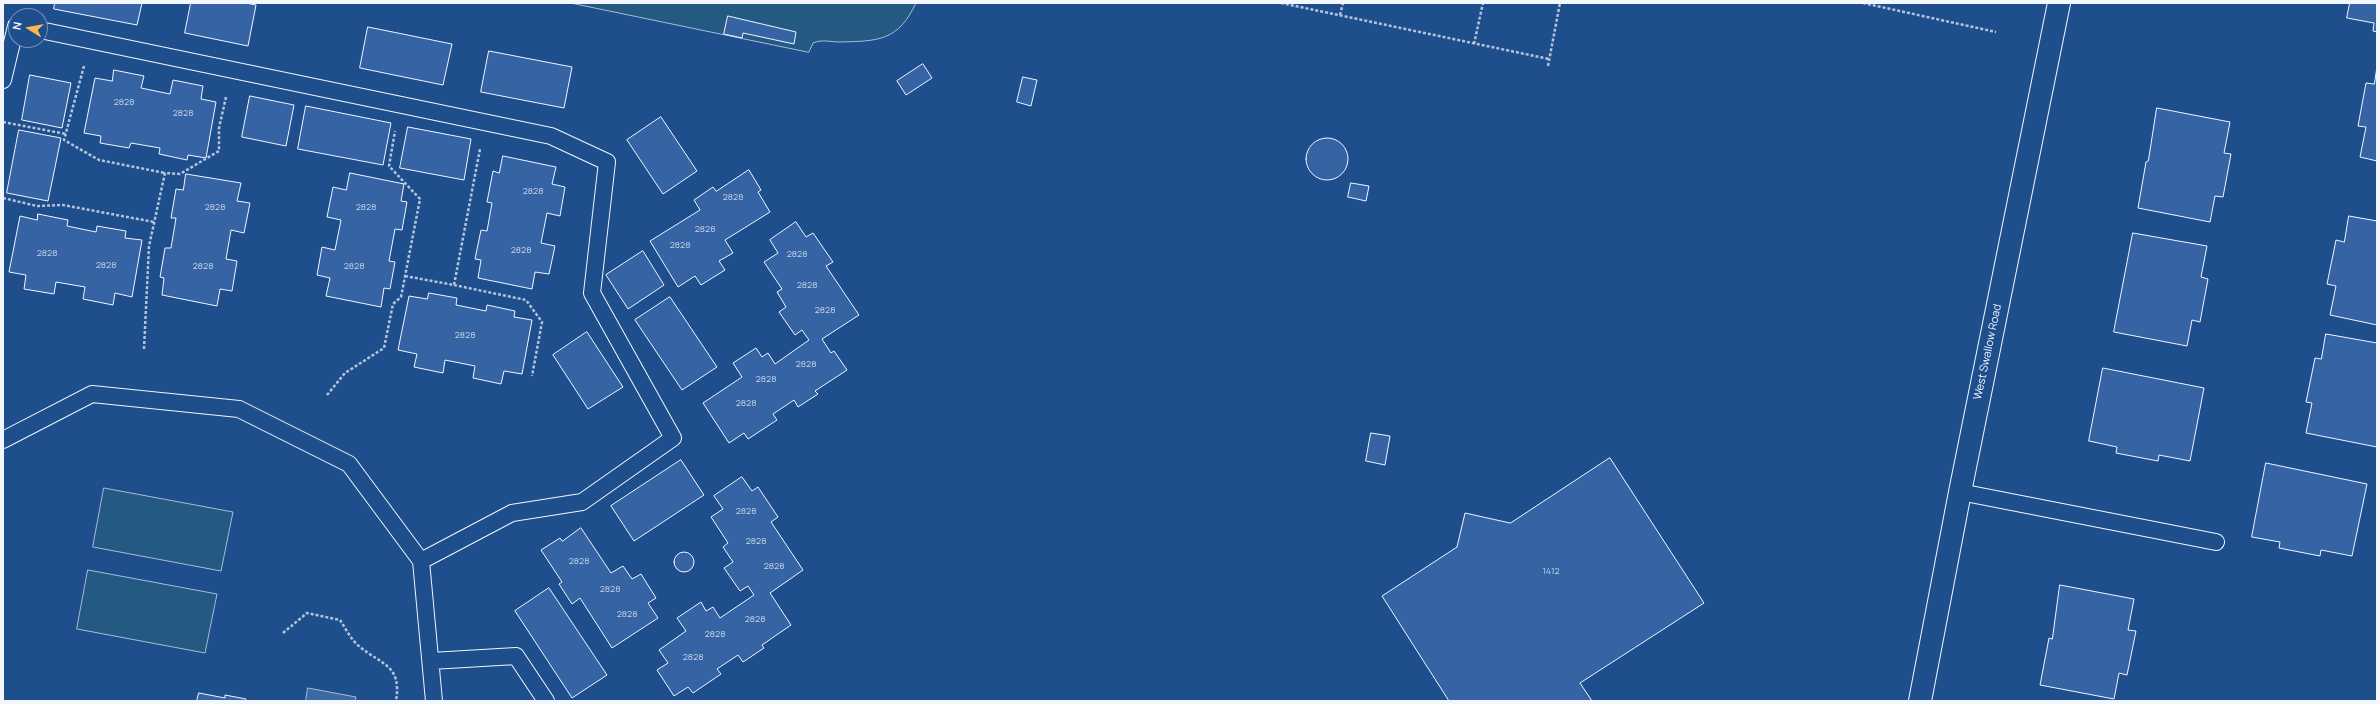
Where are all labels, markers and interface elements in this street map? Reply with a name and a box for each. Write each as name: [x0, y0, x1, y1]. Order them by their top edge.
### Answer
north arrow: [8, 8, 48, 48]
text: N: [9, 20, 25, 31]
house number: 2828: [114, 97, 134, 107]
house number: 2828: [173, 108, 193, 118]
house number: 2828: [523, 186, 543, 196]
house number: 2828: [723, 192, 743, 202]
house number: 2828: [205, 202, 225, 212]
house number: 2828: [356, 202, 376, 212]
house number: 2828: [695, 224, 715, 234]
house number: 2828: [670, 240, 690, 250]
house number: 2828: [511, 245, 531, 255]
house number: 2828: [37, 248, 57, 258]
house number: 2828: [787, 249, 807, 259]
house number: 2828: [96, 260, 116, 270]
house number: 2828: [193, 261, 213, 271]
house number: 2828: [344, 261, 364, 271]
house number: 2828: [797, 280, 817, 290]
street label: West Swallow Road: [1971, 303, 2005, 401]
house number: 2828: [815, 305, 835, 315]
house number: 2828: [455, 330, 475, 340]
house number: 2828: [796, 359, 816, 369]
house number: 2828: [756, 374, 776, 384]
house number: 2828: [736, 398, 756, 408]
house number: 2828: [736, 506, 756, 516]
house number: 2828: [746, 536, 766, 546]
house number: 2828: [569, 556, 589, 566]
house number: 2828: [764, 561, 784, 571]
house number: 1412: [1542, 566, 1560, 576]
house number: 2828: [600, 584, 620, 594]
house number: 2828: [617, 609, 637, 619]
house number: 2828: [745, 614, 765, 624]
house number: 2828: [705, 629, 725, 639]
house number: 2828: [683, 652, 703, 662]

